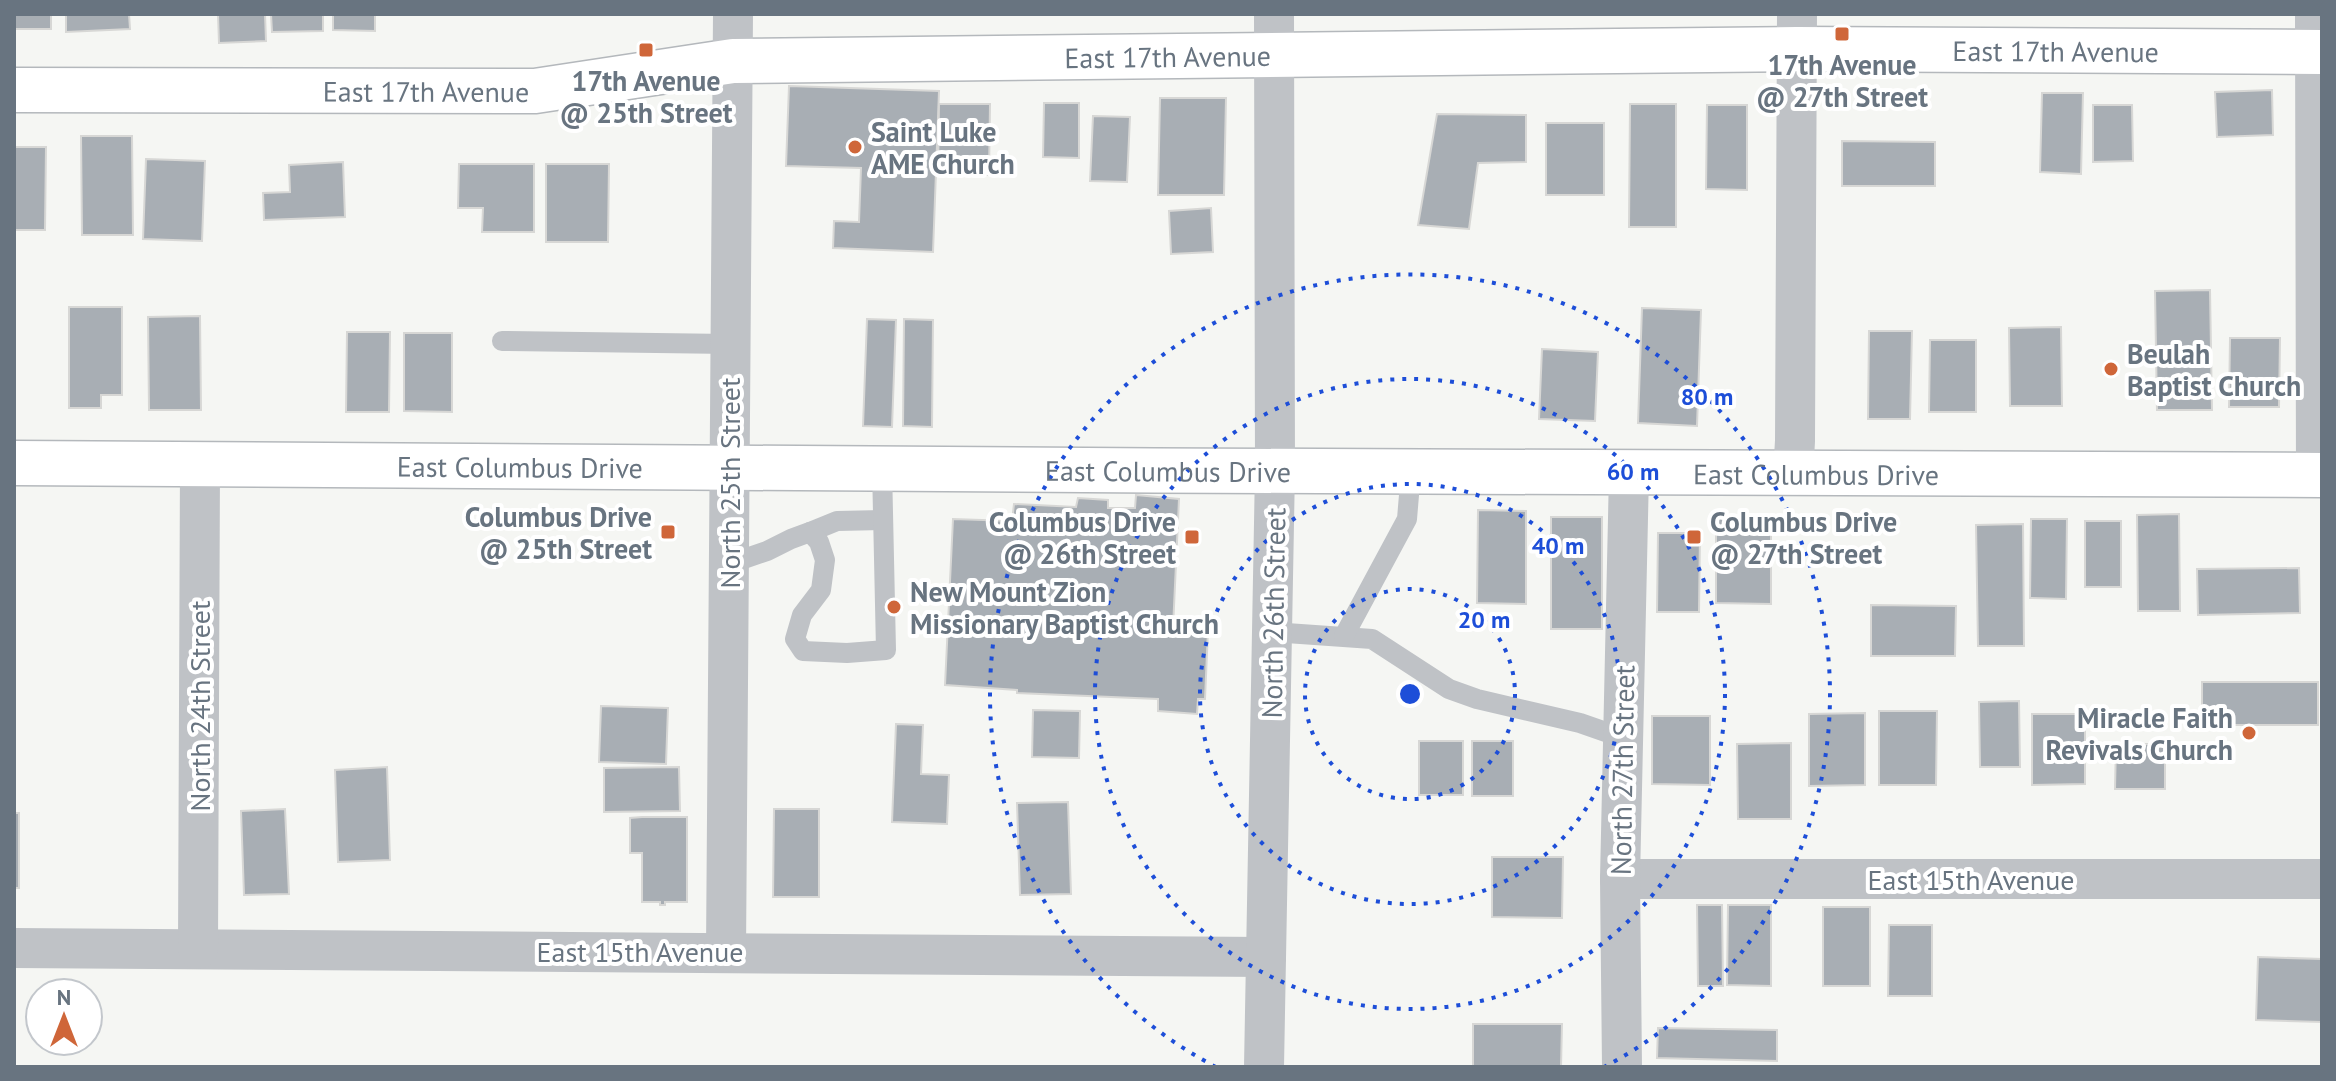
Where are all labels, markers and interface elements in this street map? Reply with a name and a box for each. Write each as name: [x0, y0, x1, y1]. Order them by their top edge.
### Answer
marker: 17th Avenue @ 27th Street: [1833, 25, 1851, 43]
street label: East 17th Avenue: [1952, 31, 2159, 70]
street label: East 17th Avenue: [1064, 36, 1271, 76]
marker: 17th Avenue @ 25th Street: [637, 41, 655, 59]
place label: 17th Avenue @ 27th Street: [1756, 46, 1928, 115]
place label: 17th Avenue @ 25th Street: [559, 62, 733, 131]
street label: East 17th Avenue: [323, 72, 529, 109]
place label: Saint Luke AME Church: [871, 113, 1015, 182]
marker: Saint Luke AME Church: [846, 138, 864, 156]
place label: Beulah Baptist Church: [2127, 335, 2301, 404]
marker: Beulah Baptist Church: [2102, 360, 2120, 378]
street label: North 25th Street: [711, 377, 748, 588]
text: 80 m: [1681, 381, 1733, 412]
street label: East Columbus Drive: [397, 447, 643, 486]
street label: East Columbus Drive: [1045, 451, 1291, 490]
street label: East Columbus Drive: [1693, 455, 1939, 493]
text: 60 m: [1607, 456, 1659, 487]
place label: Columbus Drive @ 25th Street: [465, 498, 652, 567]
place label: Columbus Drive @ 26th Street: [989, 503, 1176, 572]
place label: Columbus Drive @ 27th Street: [1710, 503, 1897, 572]
street label: North 26th Street: [1253, 507, 1293, 719]
marker: Columbus Drive @ 25th Street: [659, 523, 677, 541]
marker: Columbus Drive @ 26th Street: [1183, 528, 1201, 546]
marker: Columbus Drive @ 27th Street: [1685, 528, 1703, 546]
text: 40 m: [1532, 530, 1584, 561]
place label: New Mount Zion Missionary Baptist Church: [910, 573, 1219, 642]
marker: New Mount Zion Missionary Baptist Church: [885, 598, 903, 616]
street label: North 24th Street: [181, 600, 218, 811]
text: 20 m: [1458, 604, 1510, 635]
street label: North 27th Street: [1602, 664, 1642, 875]
centre of rings: [1396, 680, 1424, 708]
place label: Miracle Faith Revivals Church: [2046, 699, 2233, 768]
marker: Miracle Faith Revivals Church: [2240, 724, 2258, 742]
street label: East 15th Avenue: [1867, 861, 2075, 898]
street label: East 15th Avenue: [536, 933, 744, 970]
north arrow: [24, 977, 104, 1057]
text: N: [57, 983, 71, 1011]

